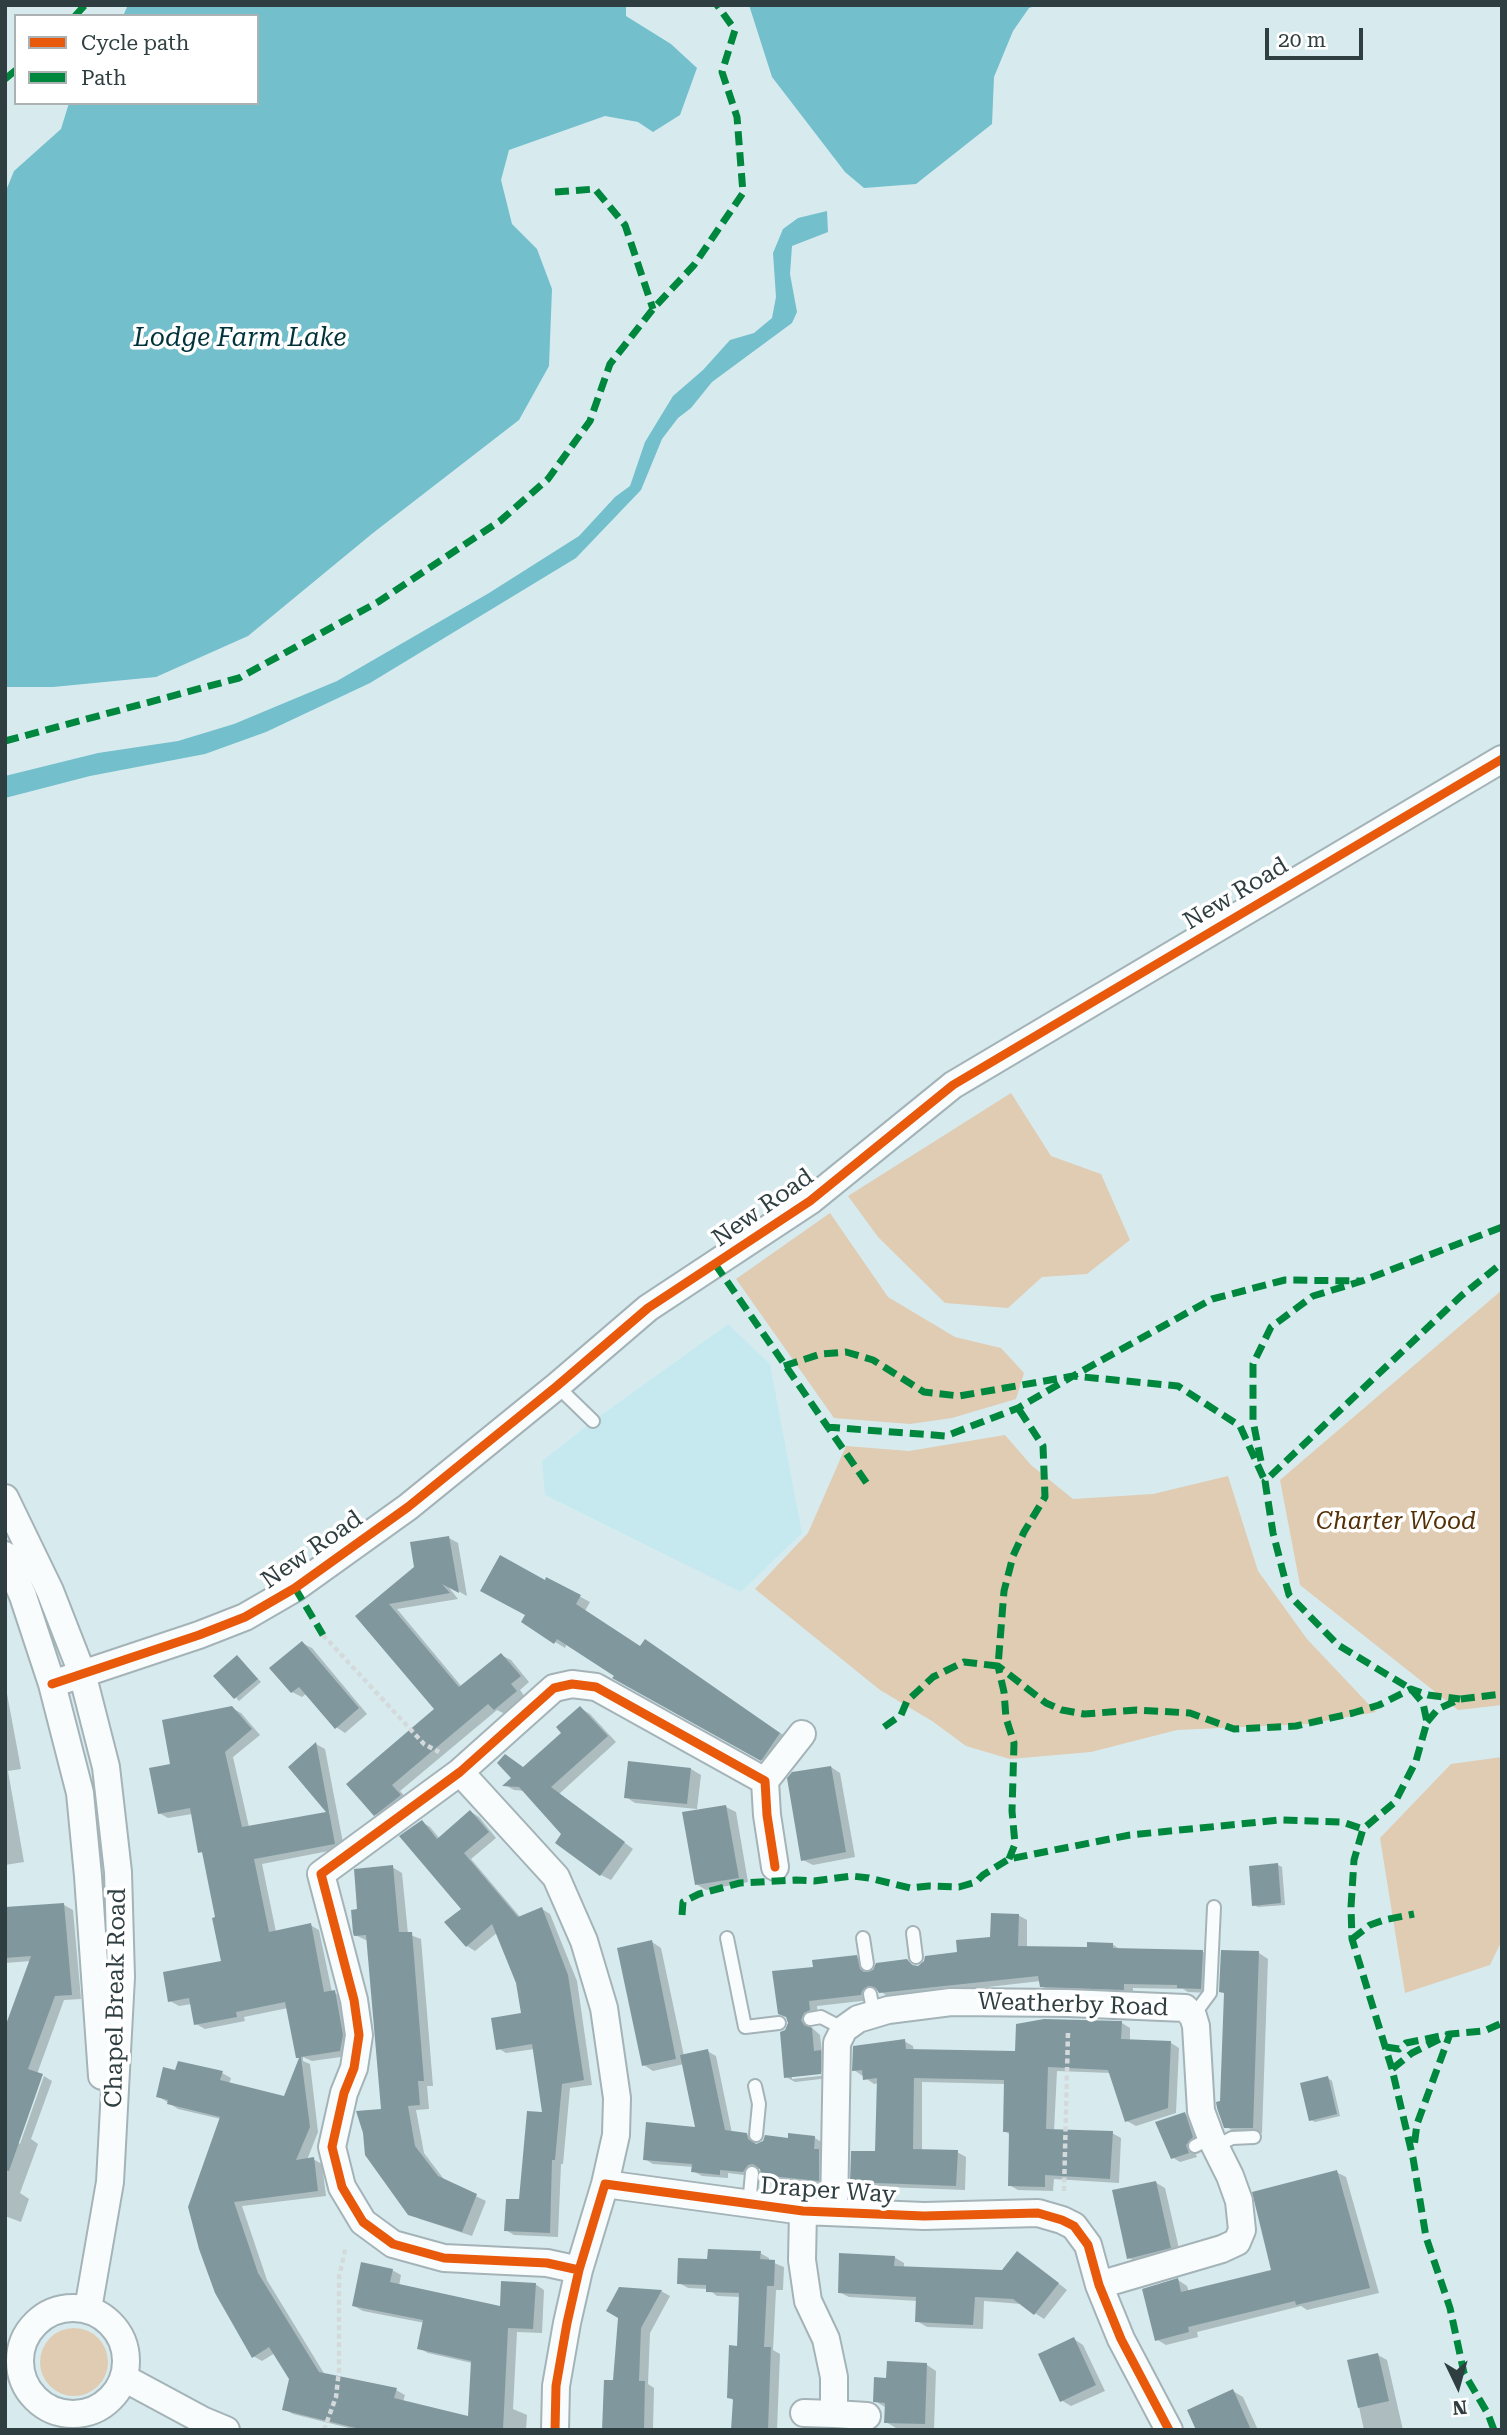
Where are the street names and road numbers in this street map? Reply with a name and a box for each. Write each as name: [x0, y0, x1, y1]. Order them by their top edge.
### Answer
street label: New Road: [1179, 852, 1293, 936]
street label: New Road: [707, 1163, 819, 1253]
street label: New Road: [256, 1505, 368, 1595]
street label: Chapel Break Road: [100, 1888, 132, 2108]
street label: Weatherby Road: [977, 1987, 1169, 2023]
street label: Draper Way: [759, 2172, 897, 2210]

